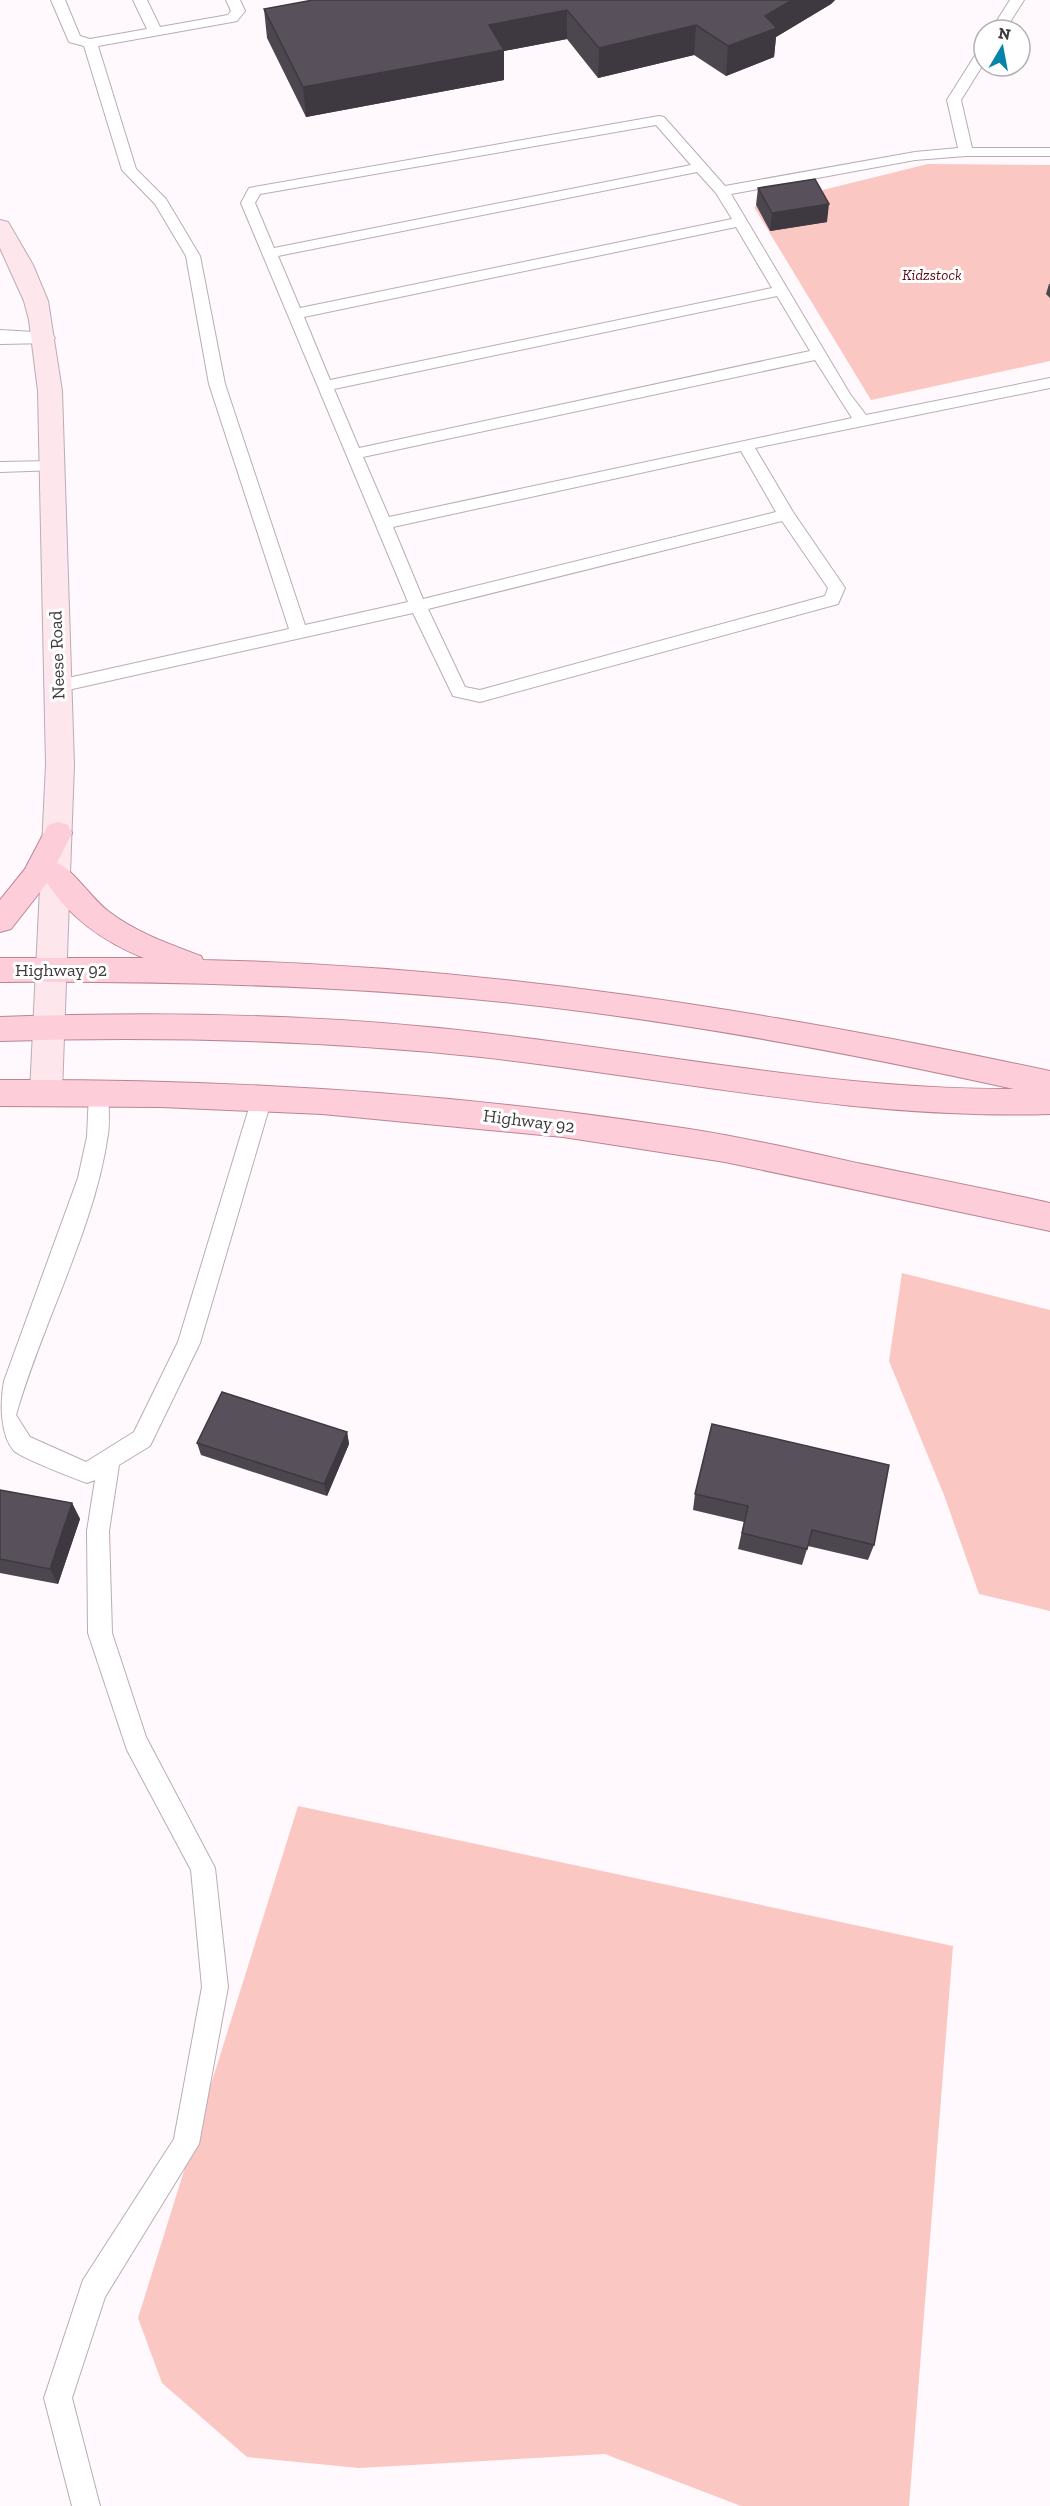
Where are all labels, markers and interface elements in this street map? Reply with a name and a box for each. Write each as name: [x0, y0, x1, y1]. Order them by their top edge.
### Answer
north arrow: [972, 18, 1032, 78]
text: N: [997, 23, 1012, 44]
park label: Kidzstock: [902, 266, 962, 284]
street label: Neese Road: [44, 610, 70, 700]
street label: Highway 92: [15, 959, 107, 981]
street label: Highway 92: [482, 1104, 576, 1138]

